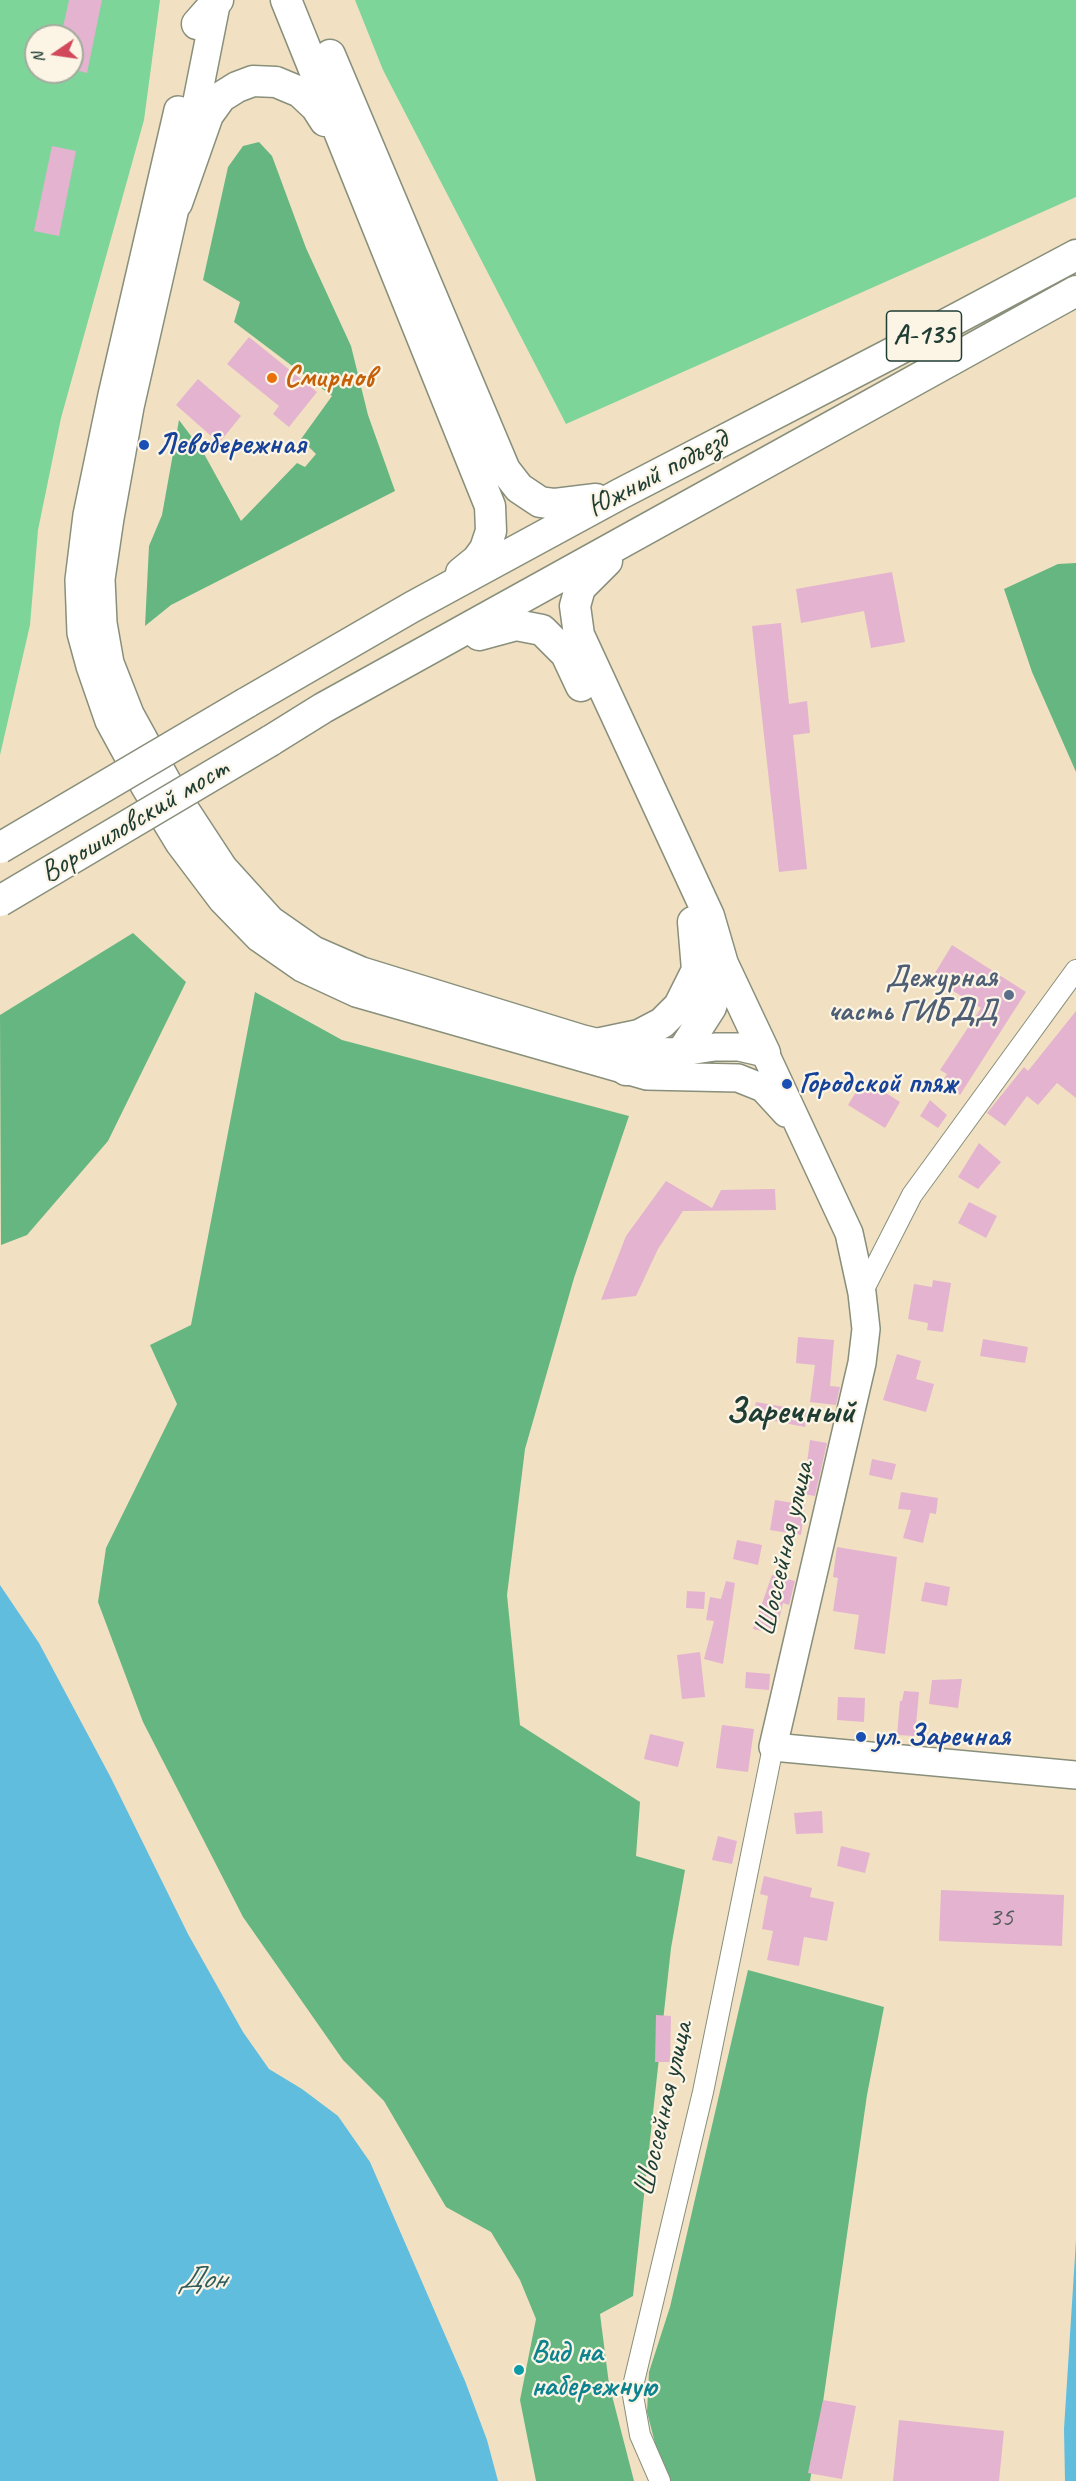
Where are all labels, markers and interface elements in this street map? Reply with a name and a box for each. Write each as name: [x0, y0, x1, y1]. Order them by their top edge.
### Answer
north arrow: [24, 24, 84, 84]
text: N: [28, 51, 49, 65]
road number: А-135: [886, 311, 962, 361]
place label: Смирнов: [284, 360, 375, 396]
marker: Смирнов: [265, 371, 279, 385]
street label: Южный подъезд: [581, 422, 735, 526]
place label: Левобережная: [156, 427, 306, 463]
marker: Левобережная: [137, 438, 151, 452]
street label: Ворошиловский мост: [34, 751, 236, 891]
place label: Дежурная часть ГИБДД: [828, 960, 997, 1030]
marker: Дежурная часть ГИБДД: [1002, 988, 1016, 1002]
place label: Городской пляж: [799, 1066, 956, 1102]
marker: Городской пляж: [780, 1077, 794, 1091]
district label: Заречный: [725, 1391, 855, 1435]
street label: Шоссейная улица: [747, 1458, 823, 1640]
place label: ул. Заречная: [873, 1719, 1010, 1755]
marker: ул. Заречная: [854, 1730, 868, 1744]
house number: 35: [989, 1902, 1013, 1934]
street label: Шоссейная улица: [626, 2018, 702, 2200]
water label: Дон: [178, 2261, 226, 2299]
place label: Вид на набережную: [531, 2335, 657, 2406]
marker: Вид на набережную: [512, 2363, 526, 2377]

